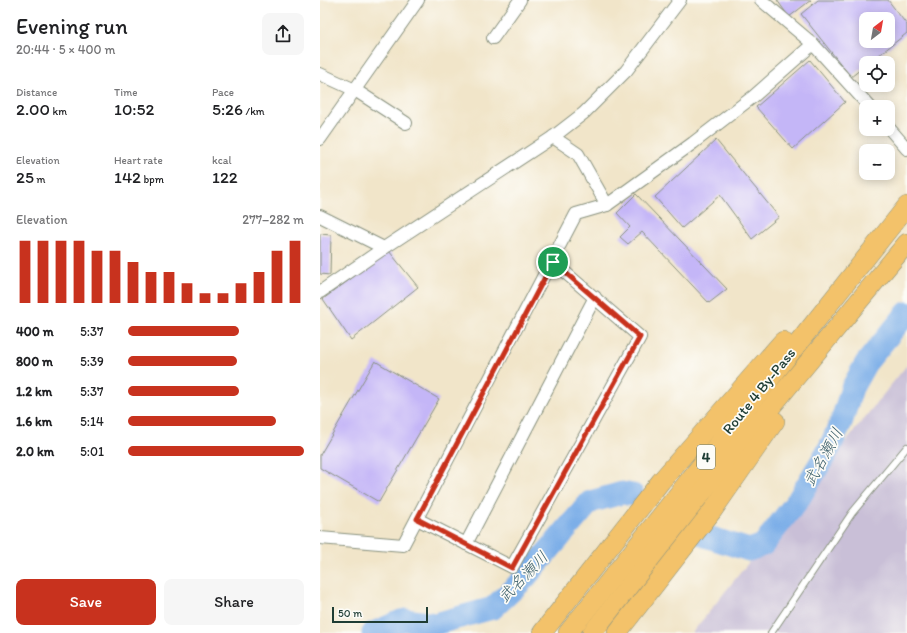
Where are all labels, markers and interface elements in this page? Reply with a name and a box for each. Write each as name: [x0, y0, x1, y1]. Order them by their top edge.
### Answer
north arrow: [859, 12, 895, 48]
map controls: [859, 12, 895, 180]
text: Evening run: [16, 13, 128, 40]
button: share: [262, 13, 304, 55]
text: 20:44 · 5 × 400 m: [16, 42, 115, 57]
button: locate: [859, 56, 895, 92]
text: Distance: [16, 86, 57, 99]
text: Time: [114, 86, 137, 99]
text: Pace: [212, 86, 234, 99]
text: 2.00: [16, 99, 50, 119]
text: 10:52: [114, 99, 154, 119]
text: 5:26: [212, 99, 243, 119]
button: +: [859, 100, 895, 136]
text: km: [50, 105, 67, 118]
text: /km: [243, 105, 265, 118]
button: −: [859, 144, 895, 180]
text: Elevation: [16, 154, 60, 167]
text: Heart rate: [114, 154, 163, 167]
text: kcal: [212, 154, 232, 167]
text: 25: [16, 167, 34, 187]
text: 142: [114, 167, 141, 187]
text: 122: [212, 167, 238, 187]
text: m: [34, 173, 46, 186]
text: bpm: [141, 173, 164, 186]
text: Elevation: [16, 212, 68, 227]
text: 277–282 m: [242, 212, 304, 227]
pin: [536, 245, 570, 279]
icon: arrive: [542, 251, 564, 273]
text: 400 m: [16, 324, 54, 339]
text: 5:37: [80, 324, 104, 339]
street label: Route 4 By-Pass: [719, 344, 800, 438]
text: 800 m: [16, 354, 53, 369]
text: 5:39: [80, 354, 104, 369]
text: 1.2 km: [16, 384, 52, 399]
text: 5:37: [80, 384, 104, 399]
text: 1.6 km: [16, 414, 52, 429]
text: 5:14: [80, 414, 104, 429]
water label: 武名瀬川: [799, 424, 847, 490]
text: 2.0 km: [16, 444, 54, 459]
text: 5:01: [80, 444, 104, 459]
road number: 4: [697, 445, 715, 469]
water label: 武名瀬川: [494, 547, 552, 607]
button: Save: [16, 579, 156, 625]
button: Share: [164, 579, 304, 625]
scale bar: [332, 605, 428, 624]
text: 50 m: [338, 607, 362, 620]

